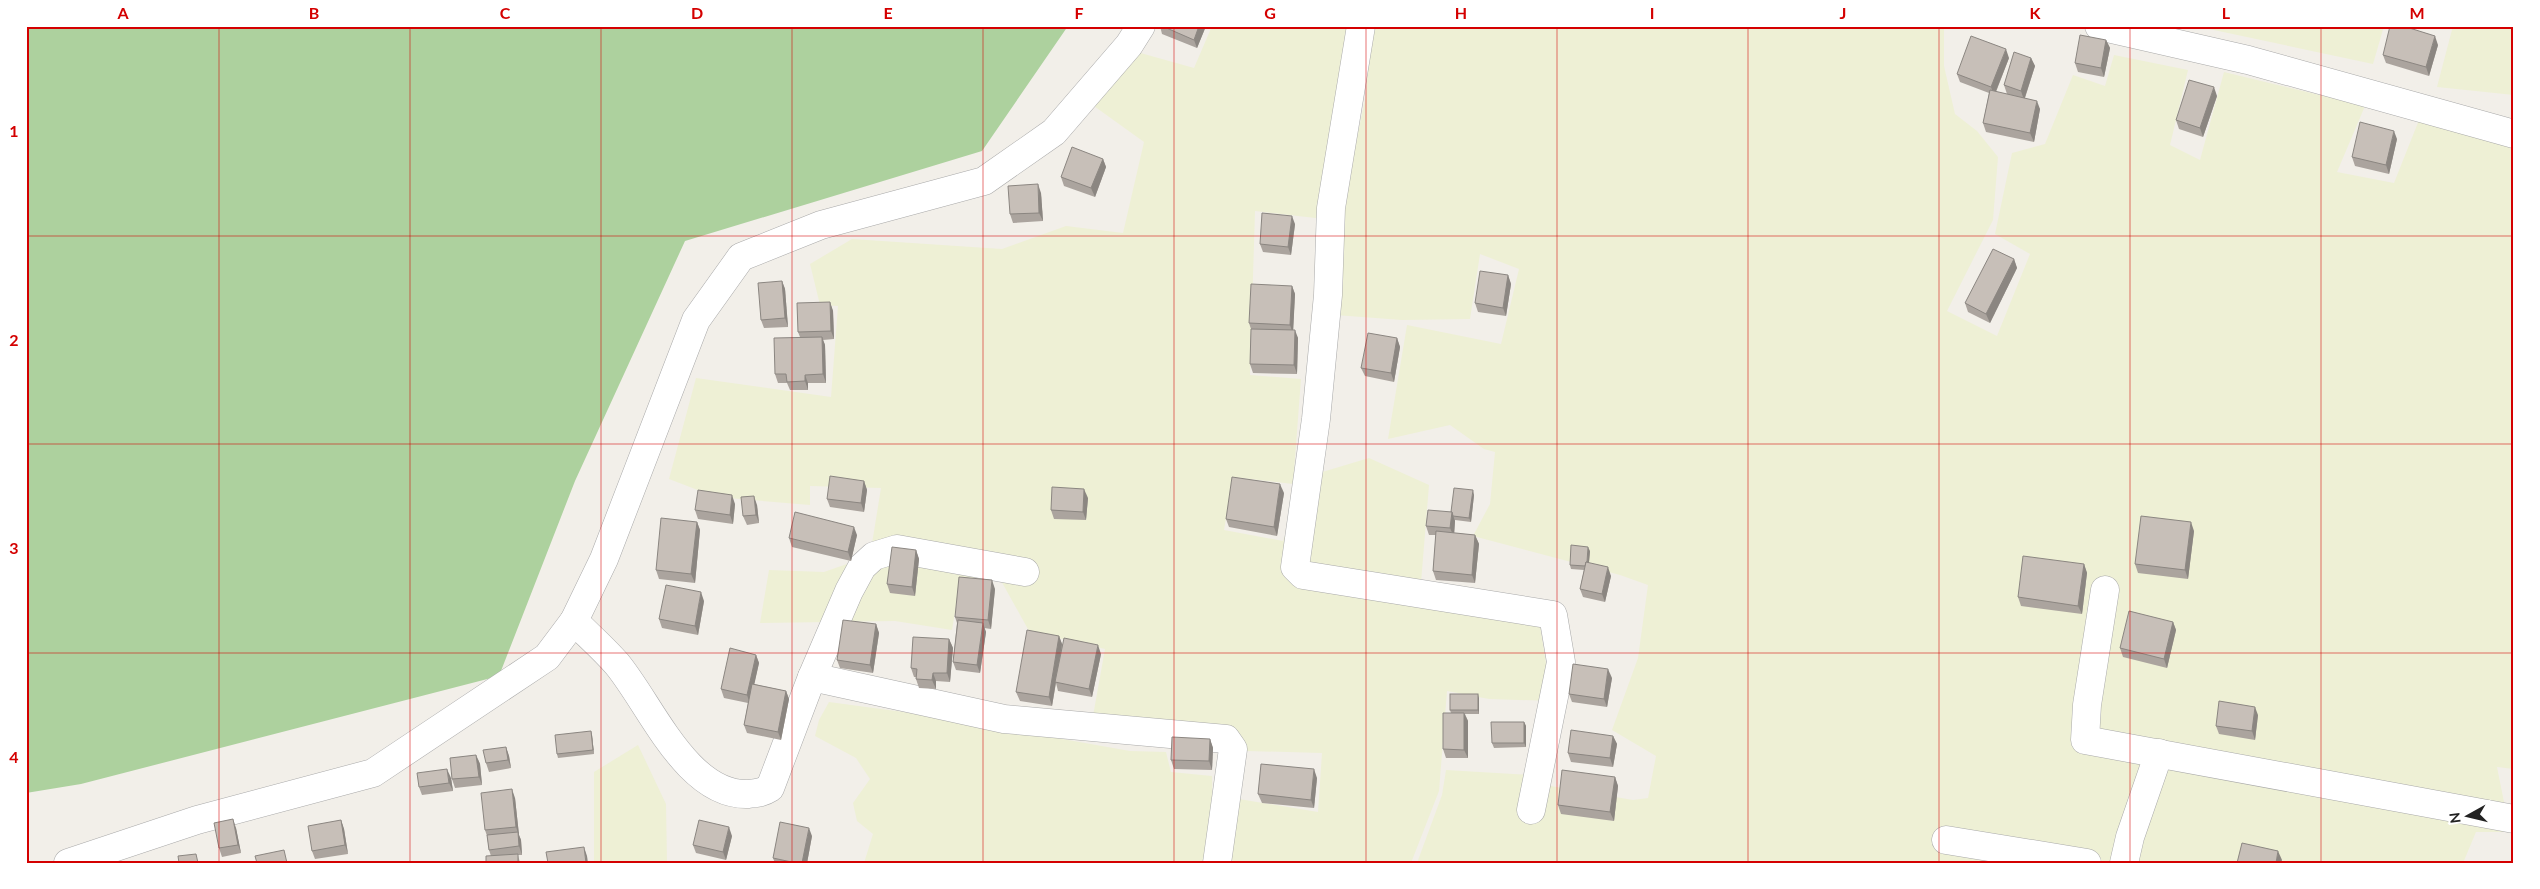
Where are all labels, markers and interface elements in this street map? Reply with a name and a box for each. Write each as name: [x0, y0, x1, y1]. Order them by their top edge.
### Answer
text: A: [116, 3, 129, 22]
text: B: [309, 3, 319, 22]
text: C: [500, 3, 511, 22]
text: D: [691, 3, 703, 22]
text: E: [883, 3, 893, 22]
text: F: [1074, 3, 1084, 22]
text: G: [1264, 3, 1276, 22]
text: H: [1455, 3, 1467, 22]
text: I: [1650, 3, 1654, 22]
text: J: [1840, 3, 1846, 22]
text: K: [2030, 3, 2042, 22]
text: L: [2222, 3, 2231, 22]
text: M: [2409, 3, 2425, 22]
text: 1: [9, 121, 19, 140]
text: 2: [9, 330, 19, 349]
text: 3: [9, 538, 19, 557]
text: 4: [9, 747, 19, 766]
north arrow: [2442, 792, 2492, 842]
text: N: [2445, 811, 2464, 824]

